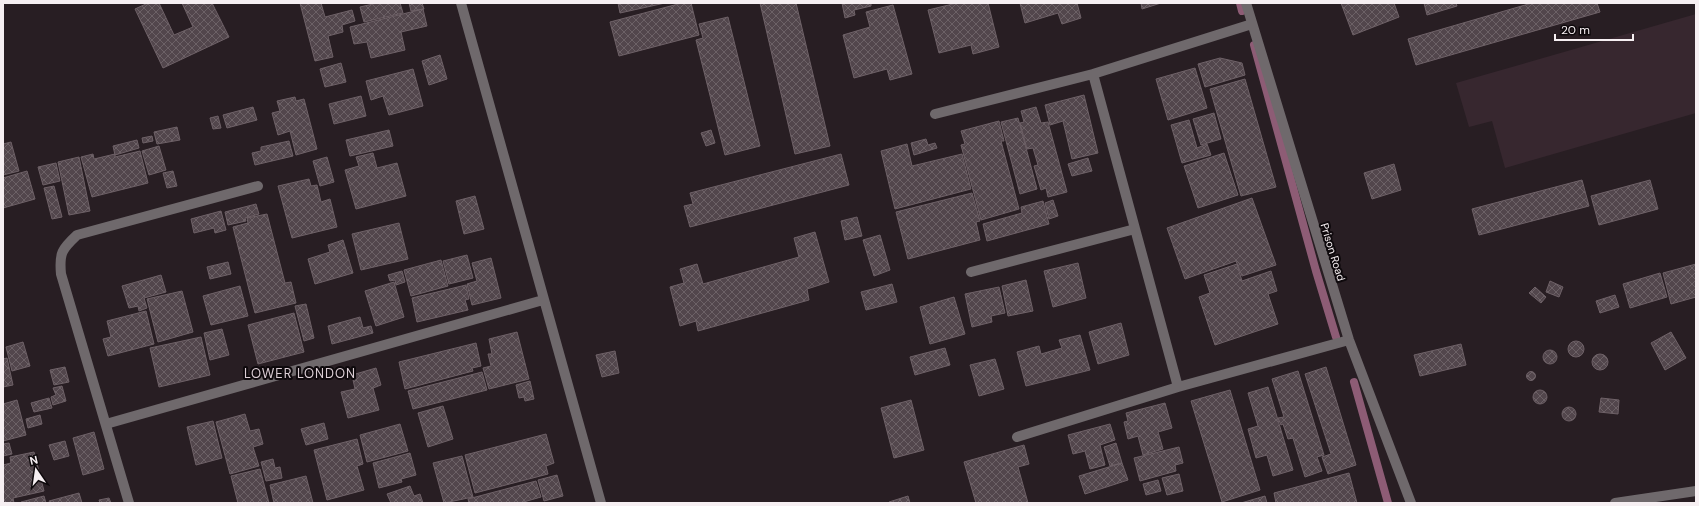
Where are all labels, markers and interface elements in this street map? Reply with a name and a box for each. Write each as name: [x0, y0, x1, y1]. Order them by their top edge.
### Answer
scale bar: [1555, 16, 1633, 42]
text: 20 m: [1561, 22, 1590, 38]
street label: Prison Road: [1318, 221, 1348, 283]
district label: LOWER LONDON: [244, 365, 356, 382]
north arrow: [16, 450, 56, 490]
text: N: [28, 453, 39, 468]

